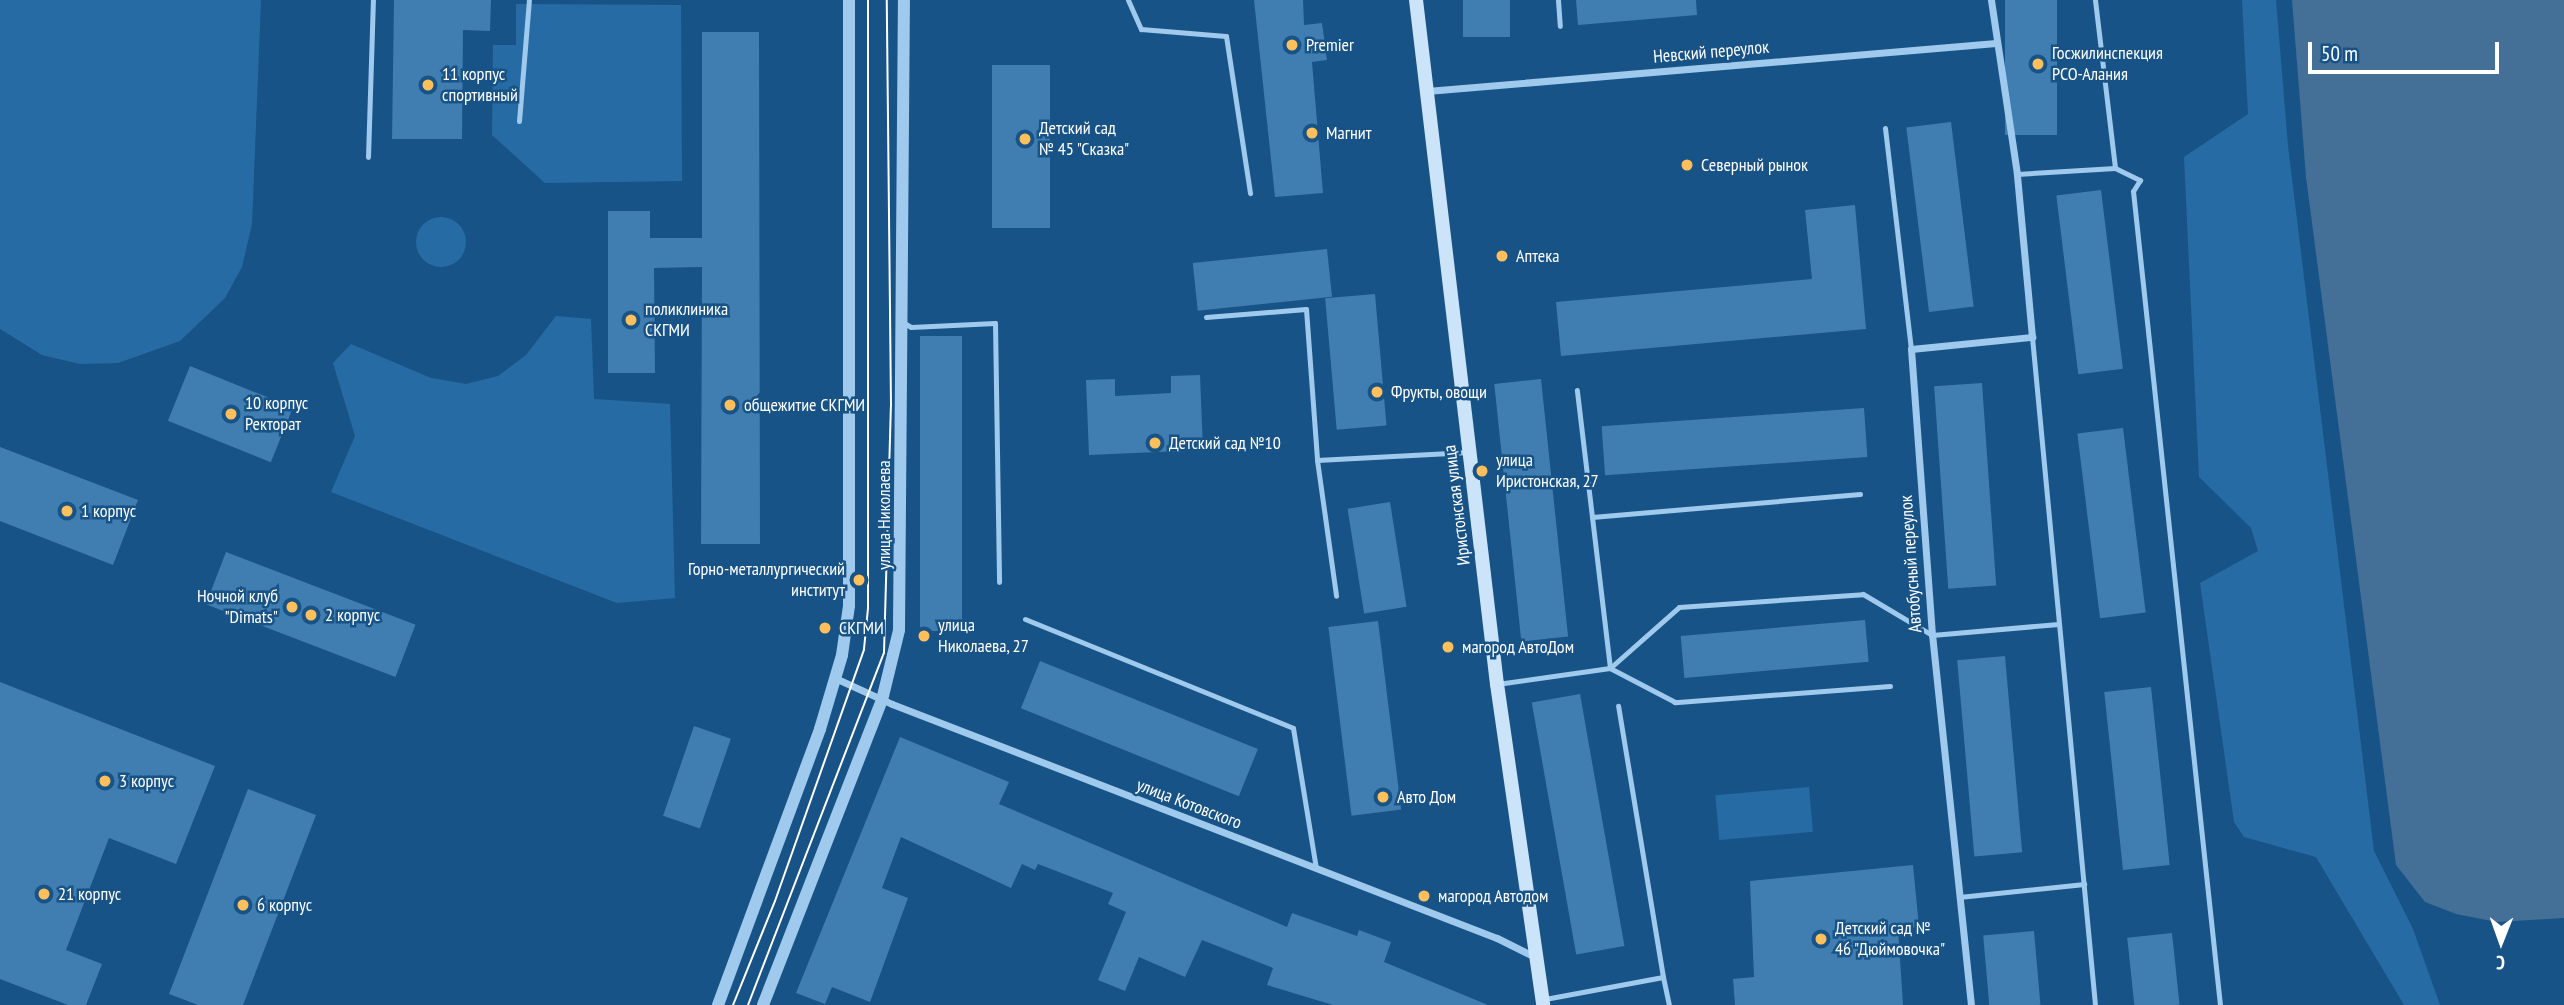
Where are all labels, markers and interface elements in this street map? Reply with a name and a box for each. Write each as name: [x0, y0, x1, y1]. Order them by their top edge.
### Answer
scale bar: [2312, 28, 2503, 72]
place label: Premier: [1306, 34, 1354, 56]
street label: Невский переулок: [1652, 36, 1770, 68]
marker: Premier: [1284, 37, 1300, 53]
text: 50 m: [2321, 40, 2358, 67]
place label: Госжилинспекция РСО-Алания: [2052, 43, 2163, 86]
marker: Госжилинспекция РСО-Алания: [2030, 56, 2046, 72]
place label: 11 корпус спортивный: [442, 64, 518, 106]
marker: 11 корпус спортивный: [420, 77, 436, 93]
place label: Детский сад № 45 "Сказка": [1039, 118, 1130, 160]
place label: Магнит: [1326, 122, 1371, 144]
marker: Магнит: [1304, 125, 1320, 141]
marker: Детский сад № 45 "Сказка": [1017, 131, 1033, 147]
place label: Северный рынок: [1701, 154, 1808, 176]
marker: Северный рынок: [1679, 157, 1695, 173]
place label: Аптека: [1516, 245, 1559, 267]
marker: Аптека: [1494, 248, 1510, 264]
place label: поликлиника СКГМИ: [645, 299, 728, 342]
marker: поликлиника СКГМИ: [623, 312, 639, 328]
place label: Фрукты, овощи: [1391, 381, 1488, 403]
marker: Фрукты, овощи: [1369, 384, 1385, 400]
place label: 10 корпус Ректорат: [245, 393, 308, 436]
place label: общежитие СКГМИ: [744, 394, 865, 416]
marker: общежитие СКГМИ: [722, 397, 738, 413]
marker: 10 корпус Ректорат: [223, 406, 239, 422]
place label: Детский сад №10: [1169, 432, 1281, 454]
marker: Детский сад №10: [1147, 435, 1163, 451]
street label: Иристонская улица: [1439, 444, 1475, 566]
place label: улица Иристонская, 27: [1496, 450, 1600, 492]
street label: улица Николаева: [873, 460, 895, 570]
marker: улица Иристонская, 27: [1474, 463, 1490, 479]
street label: Автобусный переулок: [1895, 495, 1927, 633]
place label: 1 корпус: [81, 500, 136, 522]
marker: 1 корпус: [59, 503, 75, 519]
place label: Горно-металлургический институт: [688, 559, 845, 602]
marker: Горно-металлургический институт: [851, 572, 867, 588]
place label: Ночной клуб "Dimats": [197, 586, 278, 628]
marker: Ночной клуб "Dimats": [284, 599, 300, 615]
place label: 2 корпус: [325, 604, 380, 626]
marker: 2 корпус: [303, 607, 319, 623]
place label: улица Николаева, 27: [938, 615, 1030, 658]
place label: СКГМИ: [839, 617, 884, 639]
marker: СКГМИ: [817, 620, 833, 636]
marker: улица Николаева, 27: [916, 628, 932, 644]
place label: магород АвтоДом: [1462, 636, 1575, 658]
marker: магород АвтоДом: [1440, 639, 1456, 655]
place label: 3 корпус: [119, 770, 174, 792]
marker: 3 корпус: [97, 773, 113, 789]
street label: улица Котовского: [1133, 774, 1245, 834]
place label: Авто Дом: [1397, 786, 1457, 808]
marker: Авто Дом: [1375, 789, 1391, 805]
place label: 21 корпус: [58, 883, 121, 905]
place label: магород Автодом: [1438, 885, 1549, 907]
marker: 21 корпус: [36, 886, 52, 902]
marker: магород Автодом: [1416, 888, 1432, 904]
place label: 6 корпус: [257, 894, 312, 916]
marker: 6 корпус: [235, 897, 251, 913]
north arrow: [2466, 907, 2536, 977]
place label: Детский сад № 46 "Дюймовочка": [1835, 918, 1946, 960]
marker: Детский сад № 46 "Дюймовочка": [1813, 931, 1829, 947]
text: С: [2496, 951, 2505, 975]

